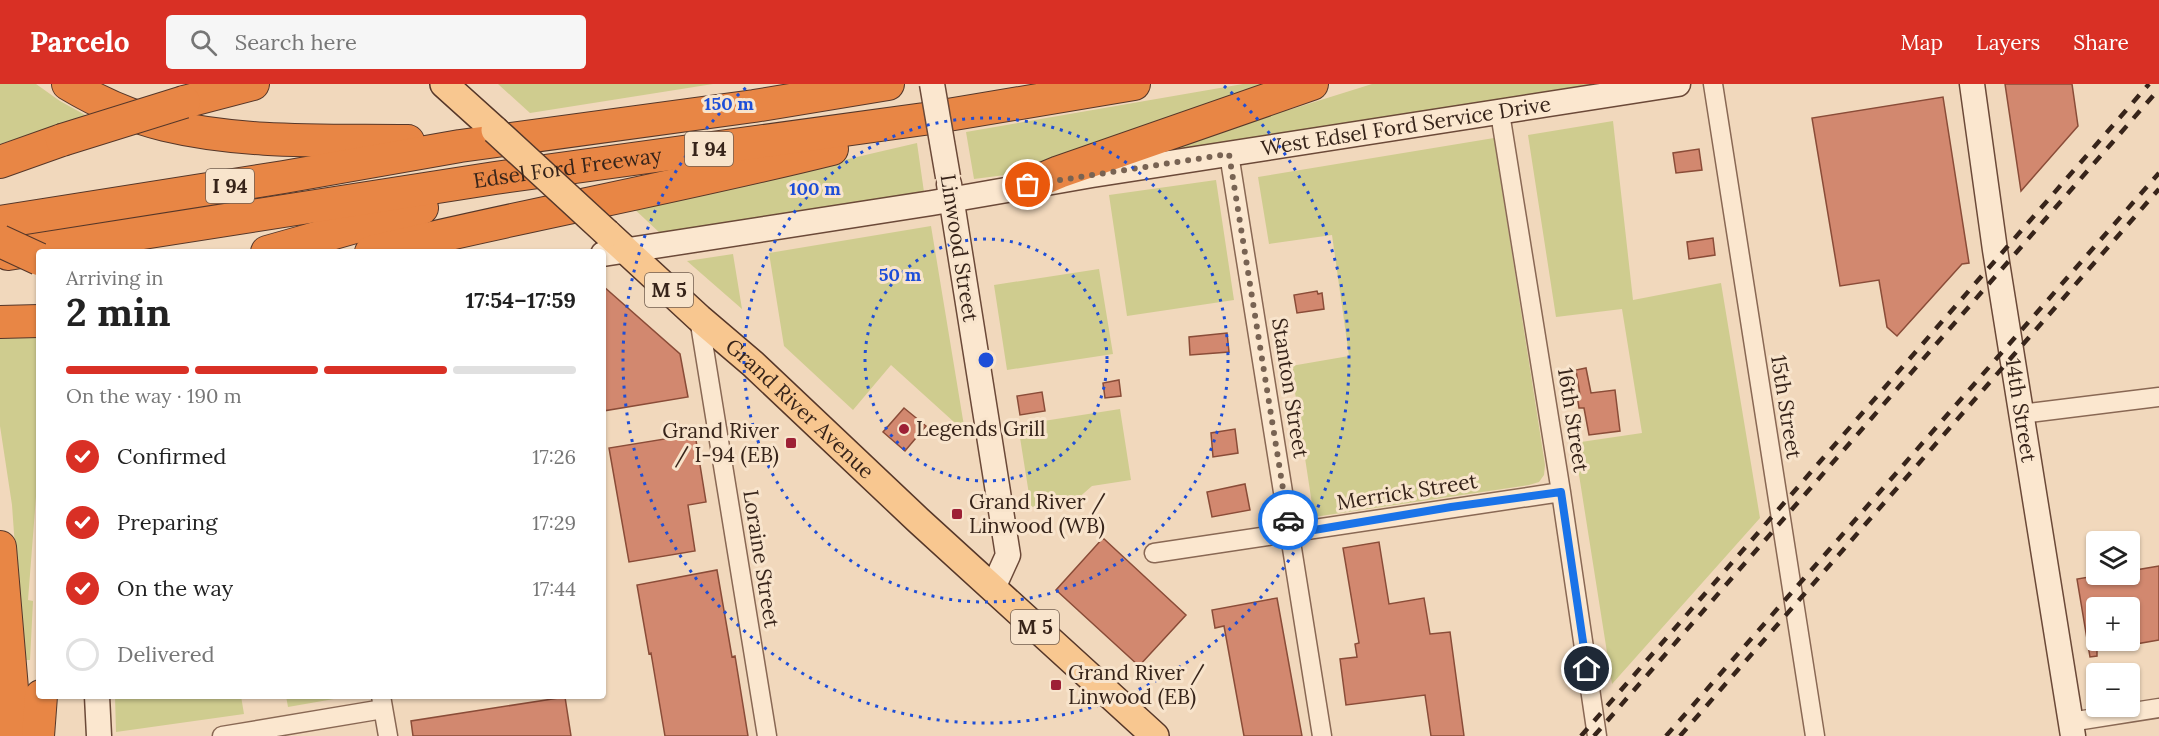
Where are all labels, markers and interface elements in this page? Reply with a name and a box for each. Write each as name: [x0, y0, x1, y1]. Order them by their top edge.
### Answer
search box: [166, 15, 586, 69]
text: Parcelo: [30, 24, 130, 60]
icon: search: [187, 26, 220, 59]
text: Search here: [235, 28, 357, 56]
text: Map: [1900, 29, 1943, 56]
text: Layers: [1976, 29, 2040, 56]
text: Share: [2073, 29, 2129, 56]
street label: West Edsel Ford Service Drive: [1259, 90, 1553, 162]
text: 150 m: [704, 92, 754, 115]
road number: I 94: [685, 132, 733, 166]
street label: Edsel Ford Freeway: [471, 141, 663, 194]
pin: [1002, 159, 1053, 210]
icon: bag: [1011, 168, 1044, 201]
road number: I 94: [206, 169, 254, 203]
street label: Linwood Street: [934, 172, 985, 325]
text: 100 m: [789, 177, 841, 200]
text: 50 m: [879, 263, 922, 286]
text: Arriving in: [66, 265, 163, 290]
road number: M 5: [645, 273, 693, 307]
text: 17:54–17:59: [465, 286, 576, 314]
text: 2 min: [66, 287, 171, 337]
street label: Stanton Street: [1266, 316, 1315, 461]
street label: Grand River Avenue: [720, 333, 880, 484]
centre of rings: [976, 350, 996, 370]
street label: 15th Street: [1765, 353, 1808, 462]
street label: 14th Street: [2000, 356, 2043, 465]
street label: 16th Street: [1552, 366, 1595, 475]
text: On the way · 190 m: [66, 383, 242, 408]
place label: Legends Grill: [916, 415, 1045, 442]
place label: Grand River / I-94 (EB): [662, 417, 779, 468]
marker: Legends Grill: [897, 422, 911, 436]
marker: Grand River / I-94 (EB): [784, 436, 798, 450]
icon: check: [66, 440, 99, 473]
text: Confirmed: [117, 442, 226, 470]
text: 17:26: [532, 444, 576, 469]
street label: Merrick Street: [1335, 467, 1480, 516]
street label: Loraine Street: [737, 488, 786, 631]
place label: Grand River / Linwood (WB): [969, 488, 1106, 539]
courier: [1258, 490, 1318, 550]
icon: car: [1272, 504, 1305, 537]
icon: check: [66, 506, 99, 539]
marker: Grand River / Linwood (WB): [950, 507, 964, 521]
text: Preparing: [117, 508, 217, 536]
text: 17:29: [532, 510, 576, 535]
map controls: [2086, 531, 2140, 717]
button: layers: [2086, 531, 2140, 585]
icon: check: [66, 572, 99, 605]
text: On the way: [117, 574, 233, 602]
text: 17:44: [533, 576, 576, 601]
button: +: [2086, 597, 2140, 651]
road number: M 5: [1011, 610, 1059, 644]
text: Delivered: [117, 640, 215, 668]
pin: [1561, 643, 1612, 694]
icon: home: [1570, 652, 1603, 685]
place label: Grand River / Linwood (EB): [1068, 659, 1205, 710]
button: −: [2086, 663, 2140, 717]
marker: Grand River / Linwood (EB): [1049, 678, 1063, 692]

